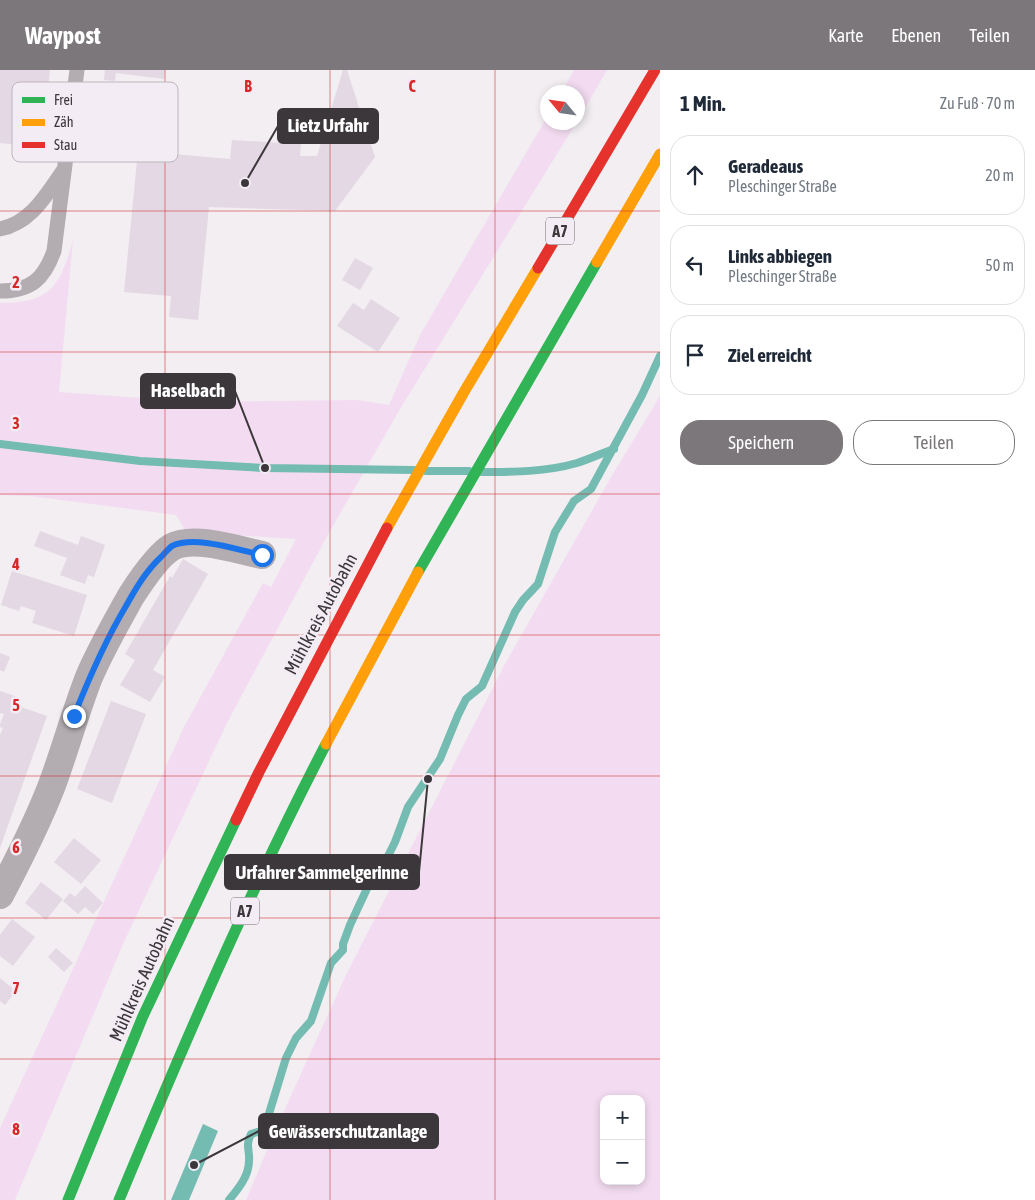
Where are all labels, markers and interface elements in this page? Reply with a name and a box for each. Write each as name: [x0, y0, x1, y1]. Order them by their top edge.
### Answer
text: Waypost: [25, 22, 101, 49]
text: Karte: [828, 25, 863, 46]
text: Ebenen: [891, 25, 941, 46]
text: Teilen: [969, 25, 1010, 46]
text: B: [244, 77, 252, 95]
text: C: [408, 77, 416, 95]
legend: [12, 82, 178, 162]
north arrow: [540, 85, 585, 130]
text: 1 Min.: [680, 91, 726, 115]
text: Frei: [54, 92, 73, 108]
text: Zu Fuß · 70 m: [940, 94, 1015, 112]
callout: Lietz Urfahr: [278, 109, 378, 143]
text: Zäh: [54, 114, 74, 130]
text: Lietz Urfahr: [288, 114, 369, 136]
text: Stau: [54, 137, 77, 153]
text: Geradeaus: [728, 155, 803, 177]
icon: ahead: [681, 161, 709, 189]
text: 20 m: [985, 166, 1014, 184]
text: Pleschinger Straße: [728, 177, 837, 195]
road number: A7: [546, 218, 574, 245]
text: Links abbiegen: [728, 245, 832, 267]
icon: left: [681, 251, 709, 279]
text: 50 m: [985, 256, 1014, 274]
text: Pleschinger Straße: [728, 267, 837, 285]
text: 2: [12, 273, 20, 291]
icon: arrive: [681, 341, 709, 369]
text: Ziel erreicht: [728, 344, 812, 366]
callout: Haselbach: [141, 374, 235, 408]
text: Haselbach: [151, 379, 225, 401]
text: 3: [12, 414, 20, 432]
button: Speichern: [680, 420, 843, 465]
button: Teilen: [853, 420, 1015, 465]
route start: [251, 544, 274, 567]
street label: Mühlkreis Autobahn: [280, 550, 361, 678]
text: 4: [11, 555, 20, 573]
text: 5: [12, 696, 20, 714]
route end: [63, 705, 86, 728]
text: 6: [12, 838, 20, 856]
callout: Urfahrer Sammelgerinne: [225, 855, 419, 889]
text: Urfahrer Sammelgerinne: [235, 861, 409, 883]
road number: A7: [231, 898, 259, 924]
street label: Mühlkreis Autobahn: [105, 913, 178, 1044]
text: 7: [12, 979, 20, 997]
map controls: [600, 1095, 645, 1185]
button: +: [600, 1095, 645, 1140]
callout: Gewässerschutzanlage: [259, 1114, 438, 1148]
text: 8: [12, 1120, 20, 1138]
text: Gewässerschutzanlage: [269, 1120, 428, 1142]
button: −: [600, 1140, 645, 1185]

